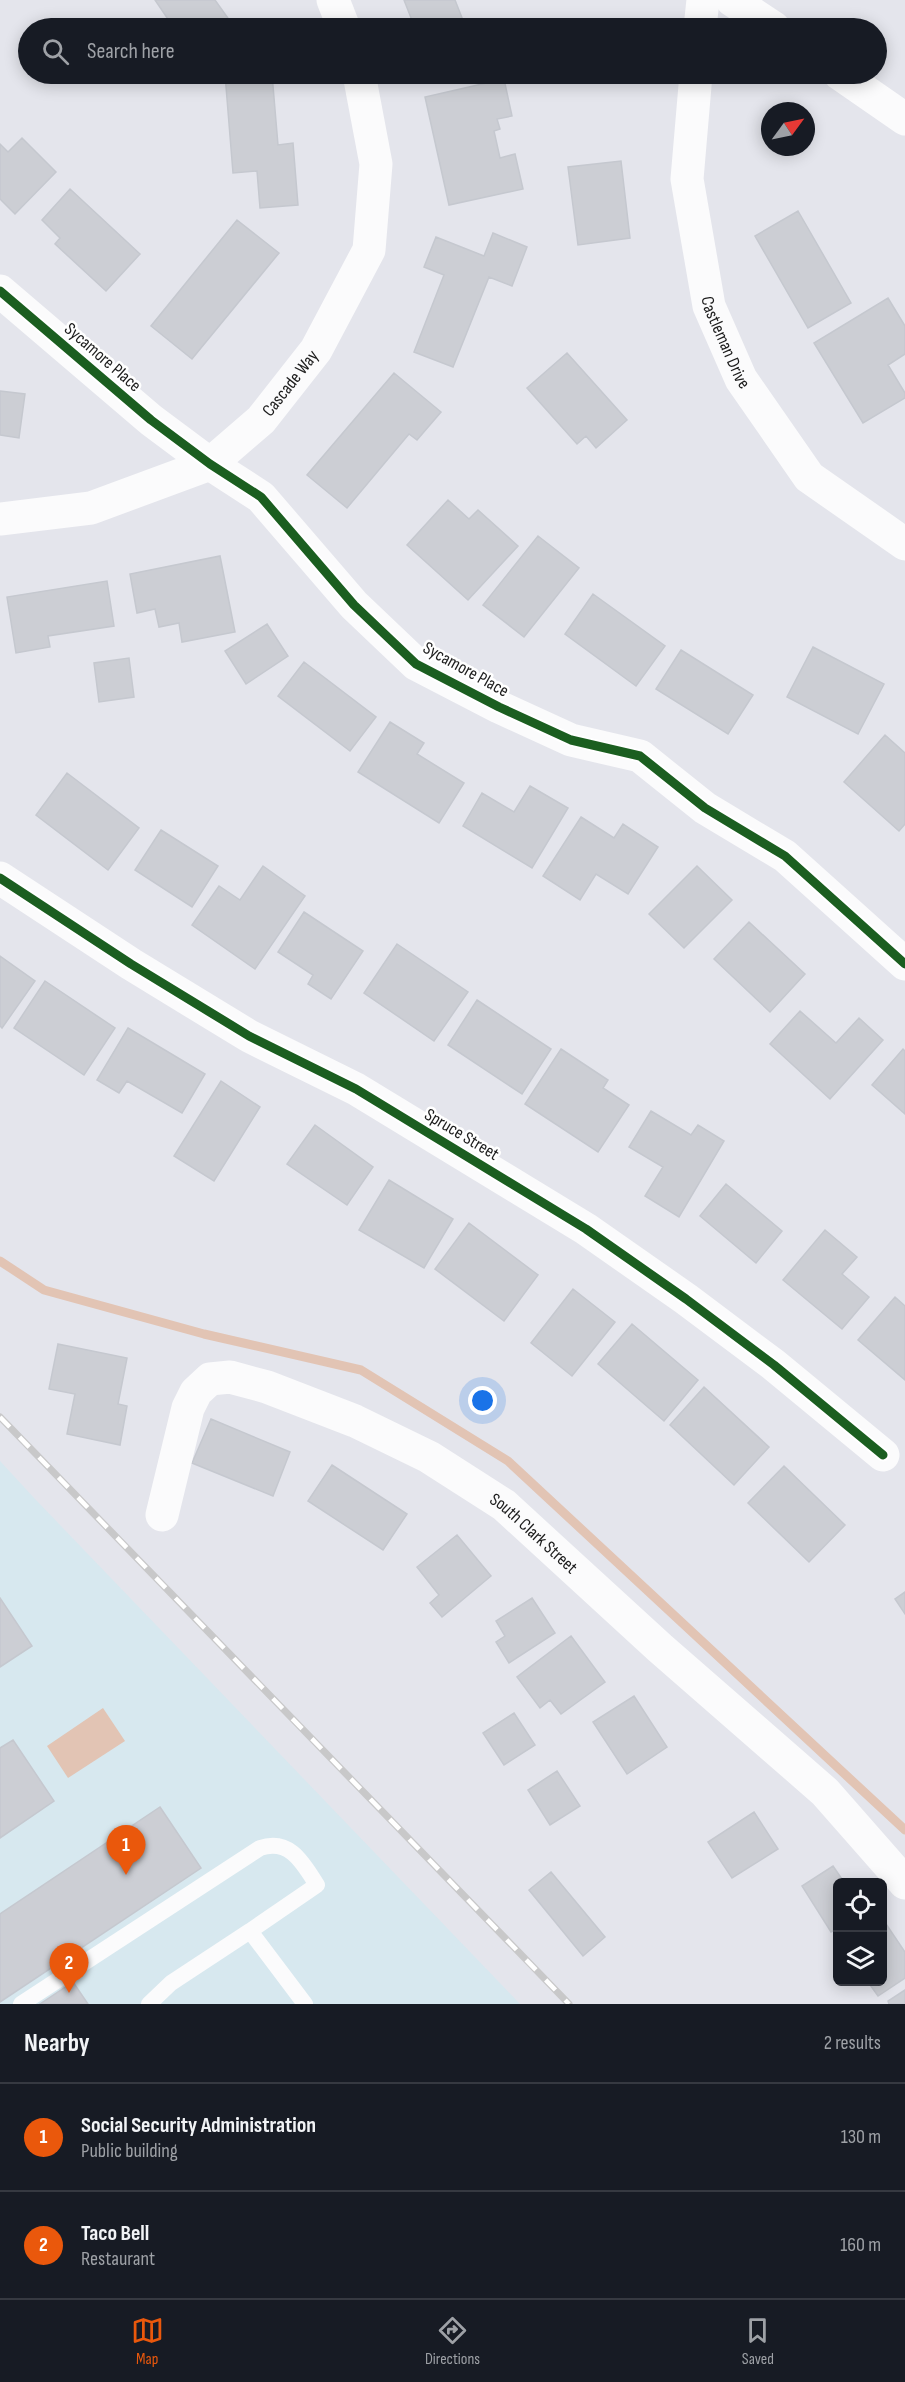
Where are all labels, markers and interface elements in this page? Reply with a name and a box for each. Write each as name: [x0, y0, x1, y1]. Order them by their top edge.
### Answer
search box: [18, 18, 887, 84]
icon: search: [39, 35, 72, 68]
text: Search here: [87, 38, 174, 65]
north arrow: [761, 102, 815, 156]
street label: Castleman Drive: [697, 295, 755, 393]
street label: Sycamore Place: [60, 318, 145, 396]
street label: Cascade Way: [258, 346, 323, 421]
street label: Sycamore Place: [419, 637, 512, 702]
street label: Spruce Street: [421, 1104, 503, 1165]
your location: [468, 1386, 497, 1415]
street label: South Clark Street: [486, 1489, 582, 1578]
pin: 1: [106, 1826, 146, 1875]
map controls: [833, 1878, 887, 1986]
button: locate: [833, 1878, 887, 1932]
button: layers: [833, 1932, 887, 1986]
pin: 2: [50, 1944, 88, 1993]
text: Nearby: [24, 2028, 90, 2059]
text: 2 results: [824, 2031, 881, 2055]
text: Social Security Administration: [81, 2112, 316, 2139]
text: 1: [40, 2125, 47, 2149]
text: 130 m: [841, 2125, 881, 2149]
text: Public building: [81, 2139, 178, 2163]
text: Taco Bell: [81, 2220, 149, 2247]
text: 2: [39, 2233, 48, 2257]
text: 160 m: [840, 2233, 881, 2257]
text: Restaurant: [81, 2247, 155, 2271]
tab: Map: [131, 2314, 164, 2369]
tab: Directions: [425, 2314, 480, 2369]
tab: Saved: [741, 2314, 774, 2369]

